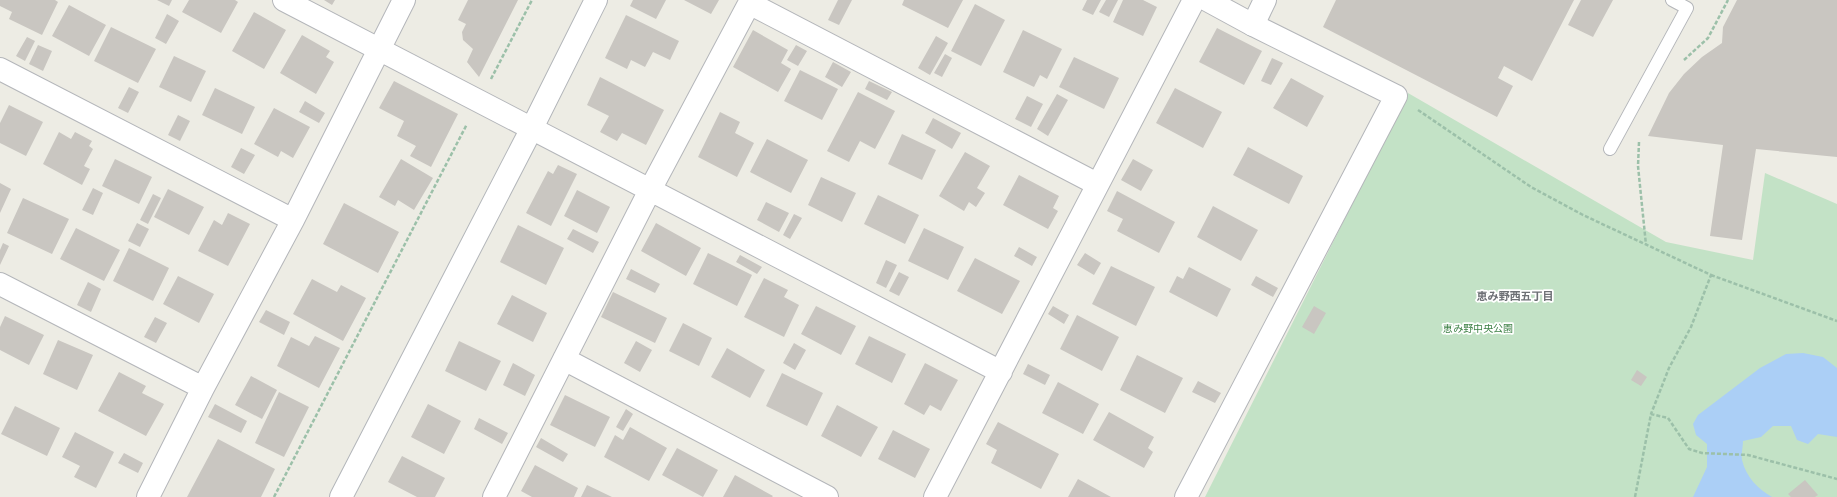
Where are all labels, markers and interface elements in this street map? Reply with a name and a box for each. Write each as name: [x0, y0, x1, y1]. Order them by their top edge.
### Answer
district label: 恵み野西五丁目: [1477, 290, 1554, 302]
park label: 恵み野中央公園: [1443, 323, 1513, 334]

